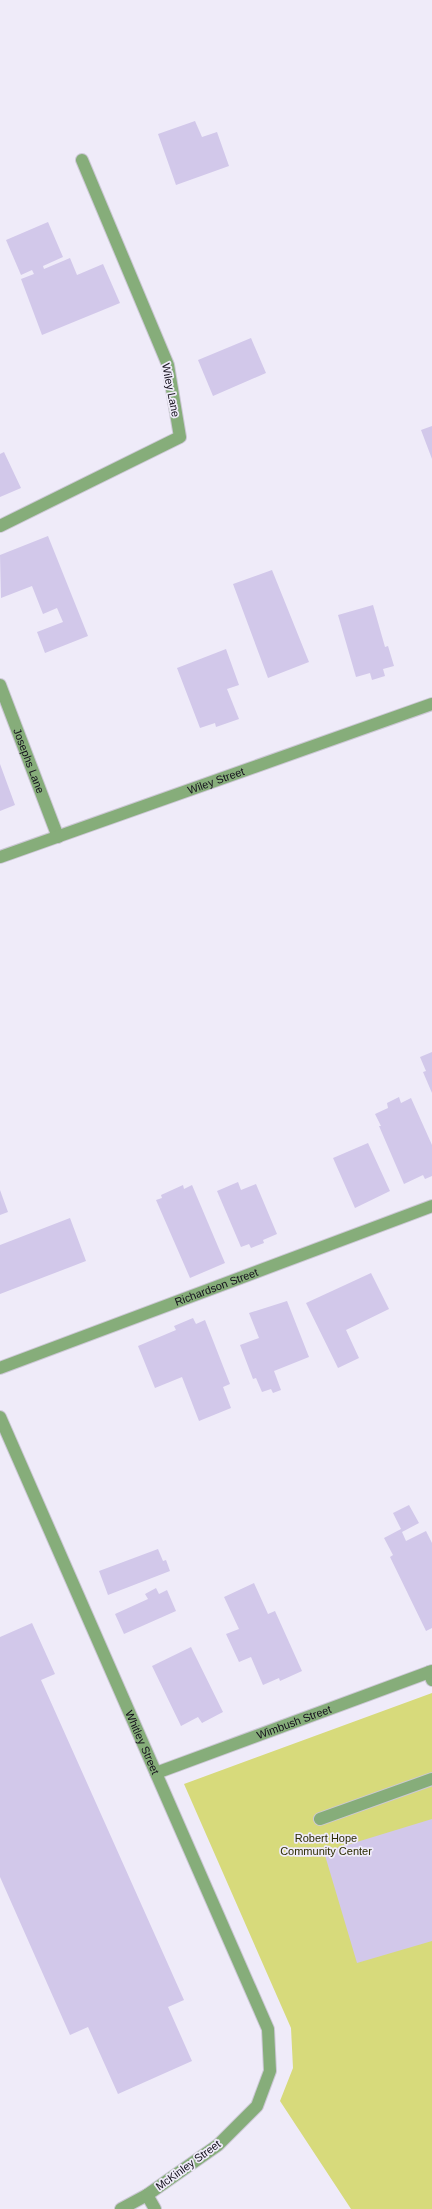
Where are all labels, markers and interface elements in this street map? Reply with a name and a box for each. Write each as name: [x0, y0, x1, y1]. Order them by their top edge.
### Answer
street label: Wiley Lane: [160, 362, 182, 418]
street label: Josephs Lane: [11, 727, 47, 795]
street label: Wiley Street: [186, 765, 246, 796]
street label: Richardson Street: [173, 1266, 260, 1308]
street label: Wimbush Street: [255, 1703, 333, 1741]
street label: Whitley Street: [123, 1708, 162, 1776]
park label: Robert Hope Community Center: [280, 1832, 372, 1857]
street label: McKinley Street: [153, 2138, 223, 2192]

